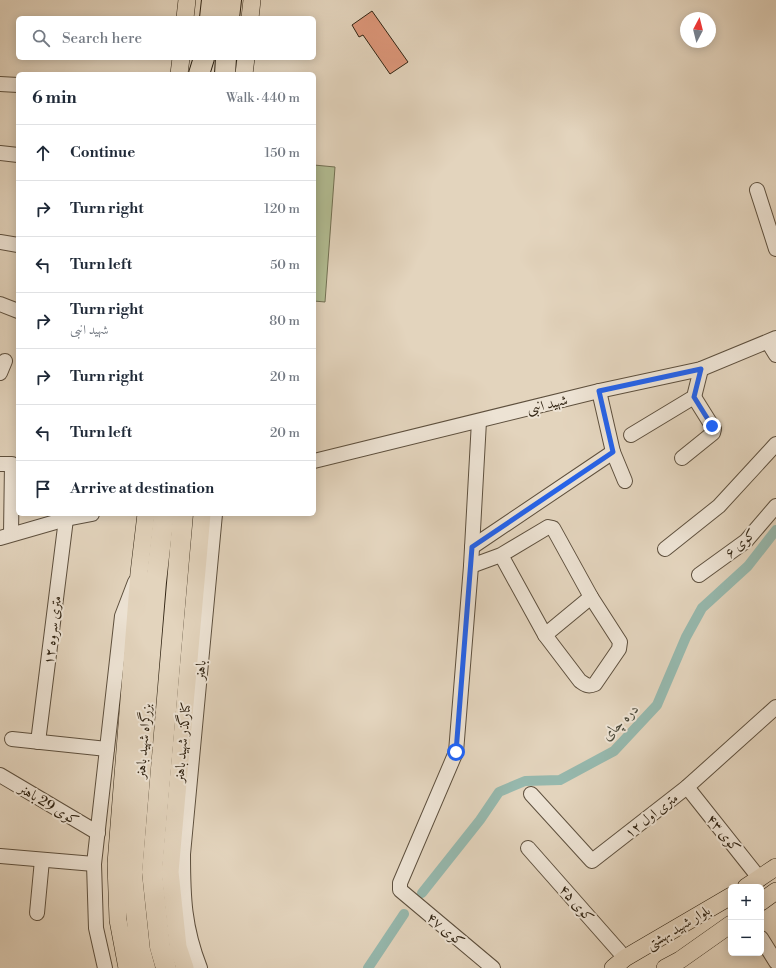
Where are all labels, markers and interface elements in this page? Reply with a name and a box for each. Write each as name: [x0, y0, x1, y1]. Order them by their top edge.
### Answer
north arrow: [680, 12, 716, 48]
search box: [16, 16, 316, 60]
icon: search: [30, 27, 52, 49]
text: Search here: [62, 29, 142, 48]
text: 6 min: [32, 87, 77, 109]
text: Walk · 440 m: [226, 90, 300, 106]
icon: ahead: [32, 142, 54, 164]
text: Continue: [70, 143, 135, 162]
text: 150 m: [265, 145, 300, 161]
icon: right: [32, 198, 54, 220]
text: Turn right: [70, 199, 144, 218]
text: 120 m: [264, 201, 300, 217]
icon: left: [32, 254, 54, 276]
text: Turn left: [70, 255, 132, 274]
text: 50 m: [270, 257, 300, 273]
text: Turn right: [70, 300, 144, 319]
icon: right: [32, 310, 54, 332]
text: 80 m: [269, 313, 300, 329]
text: شهید انبی: [70, 322, 108, 338]
icon: right: [32, 366, 54, 388]
text: Turn right: [70, 367, 144, 386]
text: 20 m: [270, 369, 300, 385]
street label: شهید انبی: [525, 391, 570, 420]
route end: [703, 417, 721, 435]
icon: left: [32, 422, 54, 444]
text: Turn left: [70, 423, 132, 442]
text: 20 m: [270, 425, 300, 441]
icon: arrive: [32, 478, 54, 500]
text: Arrive at destination: [70, 479, 214, 498]
street label: کوی ۶: [721, 525, 760, 562]
street label: ۱۲ متری سروه: [40, 595, 66, 666]
street label: باهنر: [191, 659, 211, 683]
water label: دره چای: [598, 700, 644, 746]
street label: کنارگذر شهید باهنر: [168, 701, 195, 785]
street label: بزرگراه شهید باهنر: [131, 702, 156, 781]
route start: [447, 743, 465, 761]
street label: کوی 29 باهنر: [13, 779, 82, 830]
street label: ۱۲ متری اول: [621, 789, 682, 842]
street label: کوی ۴۳: [702, 811, 744, 856]
street label: کوی ۴۵: [555, 881, 597, 926]
map controls: [728, 884, 764, 956]
button: +: [728, 884, 764, 920]
street label: بلوار شهید بهشتی: [643, 901, 714, 954]
street label: کوی ۴۷: [423, 909, 468, 951]
button: −: [728, 920, 764, 956]

